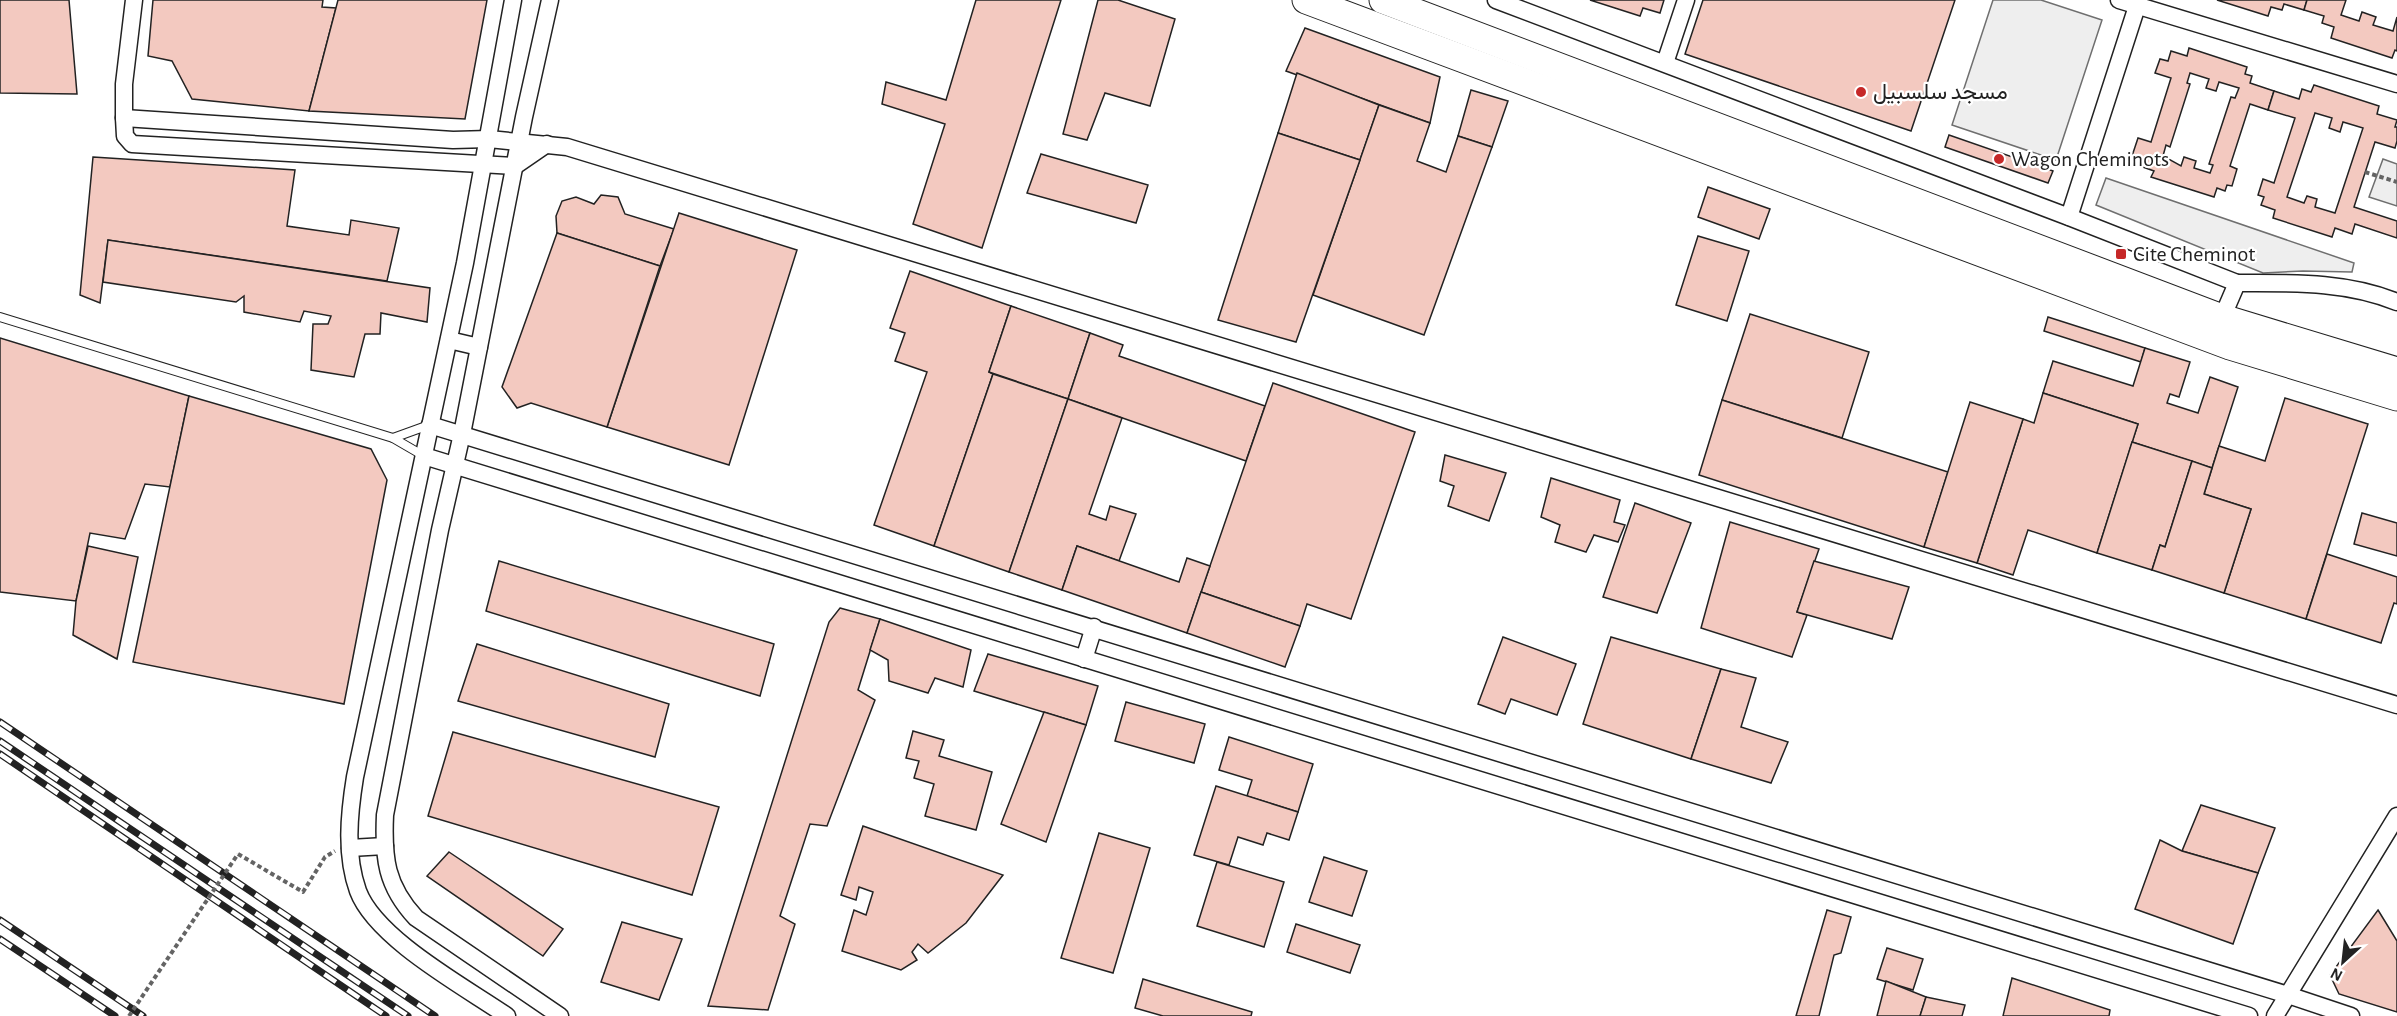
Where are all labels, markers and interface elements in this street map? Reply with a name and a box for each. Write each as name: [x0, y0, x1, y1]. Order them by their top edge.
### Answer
place label: مسجد سلسبيل: [1873, 81, 2008, 104]
marker: مسجد سلسبيل: [1854, 85, 1868, 99]
place label: Wagon Cheminots: [2011, 148, 2169, 170]
marker: Wagon Cheminots: [1992, 152, 2006, 166]
place label: Cite Cheminot: [2133, 243, 2255, 265]
marker: Cite Cheminot: [2114, 247, 2128, 261]
north arrow: [2313, 932, 2373, 992]
text: N: [2328, 965, 2345, 984]

